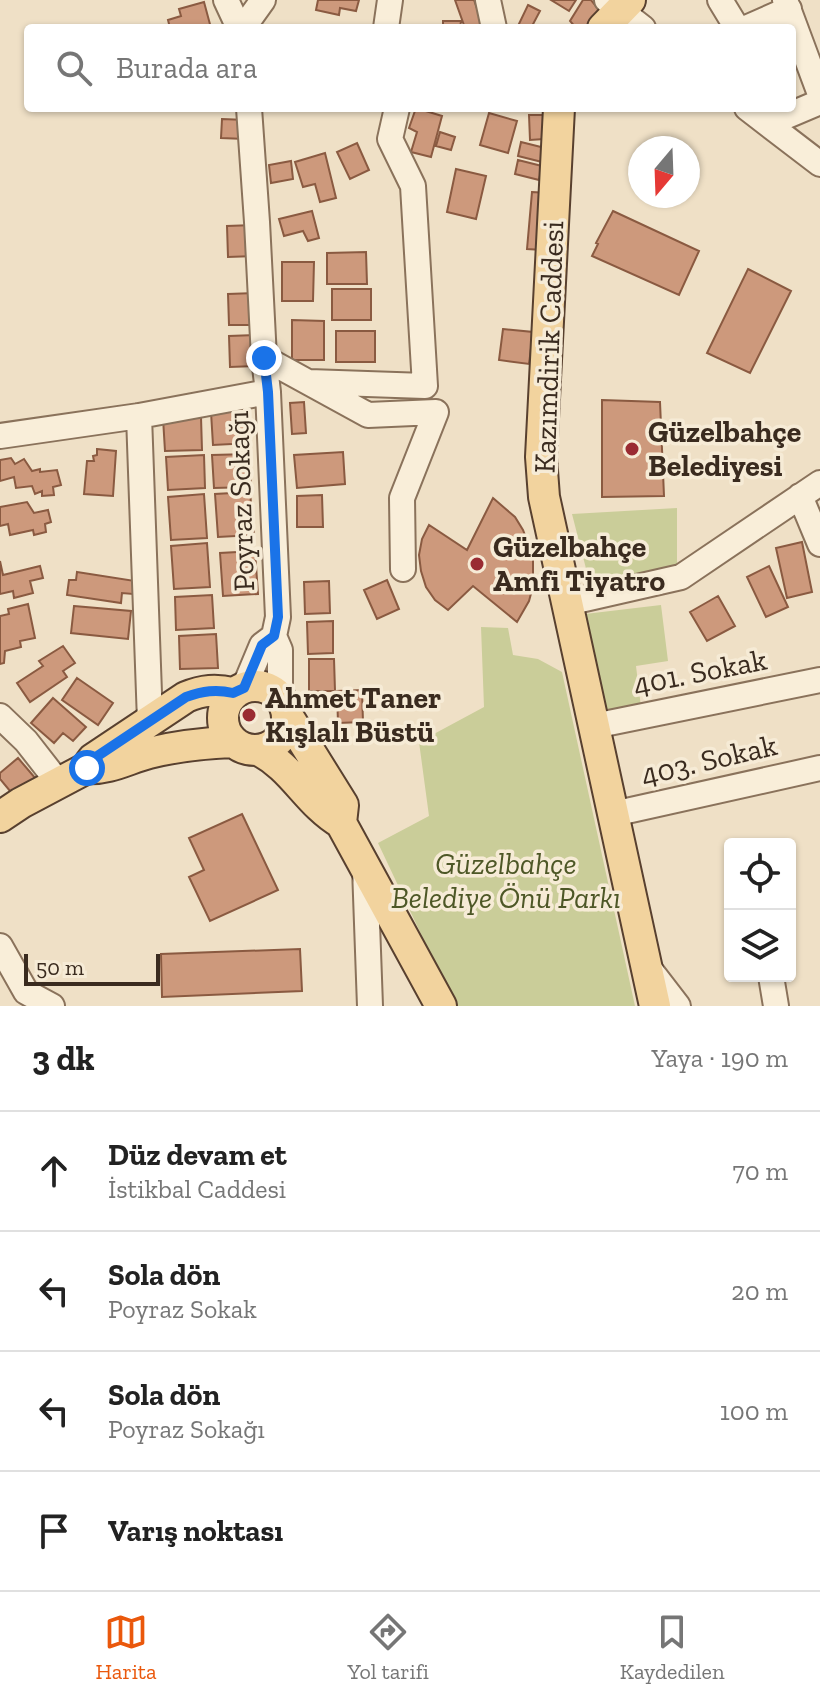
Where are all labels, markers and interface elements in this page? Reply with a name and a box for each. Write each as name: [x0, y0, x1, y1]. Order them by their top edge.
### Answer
search box: [24, 24, 796, 112]
icon: search: [52, 46, 96, 90]
text: Burada ara: [116, 50, 257, 86]
north arrow: [628, 136, 700, 208]
street label: Kazımdirik Caddesi: [527, 220, 571, 474]
route end: [246, 340, 282, 376]
street label: Poyraz Sokağı: [220, 410, 262, 592]
place label: Güzelbahçe Belediyesi: [648, 414, 801, 484]
marker: Güzelbahçe Belediyesi: [623, 440, 641, 458]
place label: Güzelbahçe Amfi Tiyatro: [493, 529, 666, 599]
marker: Güzelbahçe Amfi Tiyatro: [468, 555, 486, 573]
street label: 401. Sokak: [630, 641, 770, 703]
place label: Ahmet Taner Kışlalı Büstü: [265, 680, 441, 750]
marker: Ahmet Taner Kışlalı Büstü: [240, 706, 258, 724]
street label: 403. Sokak: [638, 727, 781, 793]
route start: [69, 750, 105, 786]
map controls: [724, 838, 796, 982]
button: locate: [724, 838, 796, 910]
park label: Güzelbahçe Belediye Önü Parkı: [391, 846, 621, 916]
button: layers: [724, 910, 796, 982]
scale bar: [24, 950, 160, 986]
text: 50 m: [36, 954, 84, 981]
text: 3 dk: [32, 1038, 95, 1079]
text: Yaya · 190 m: [651, 1042, 788, 1074]
text: Düz devam et: [108, 1137, 287, 1173]
icon: ahead: [32, 1149, 76, 1193]
text: 70 m: [732, 1155, 788, 1187]
text: İstikbal Caddesi: [108, 1173, 286, 1205]
text: Sola dön: [108, 1257, 220, 1293]
icon: left: [32, 1269, 76, 1313]
text: 20 m: [731, 1275, 788, 1307]
text: Poyraz Sokak: [108, 1293, 257, 1325]
text: Sola dön: [108, 1377, 220, 1413]
icon: left: [32, 1389, 76, 1433]
text: 100 m: [720, 1395, 788, 1427]
text: Poyraz Sokağı: [108, 1413, 265, 1445]
icon: arrive: [32, 1509, 76, 1553]
text: Varış noktası: [108, 1513, 283, 1549]
tab: Harita: [95, 1610, 157, 1685]
tab: Yol tarifi: [348, 1610, 429, 1685]
tab: Kaydedilen: [620, 1610, 725, 1685]

